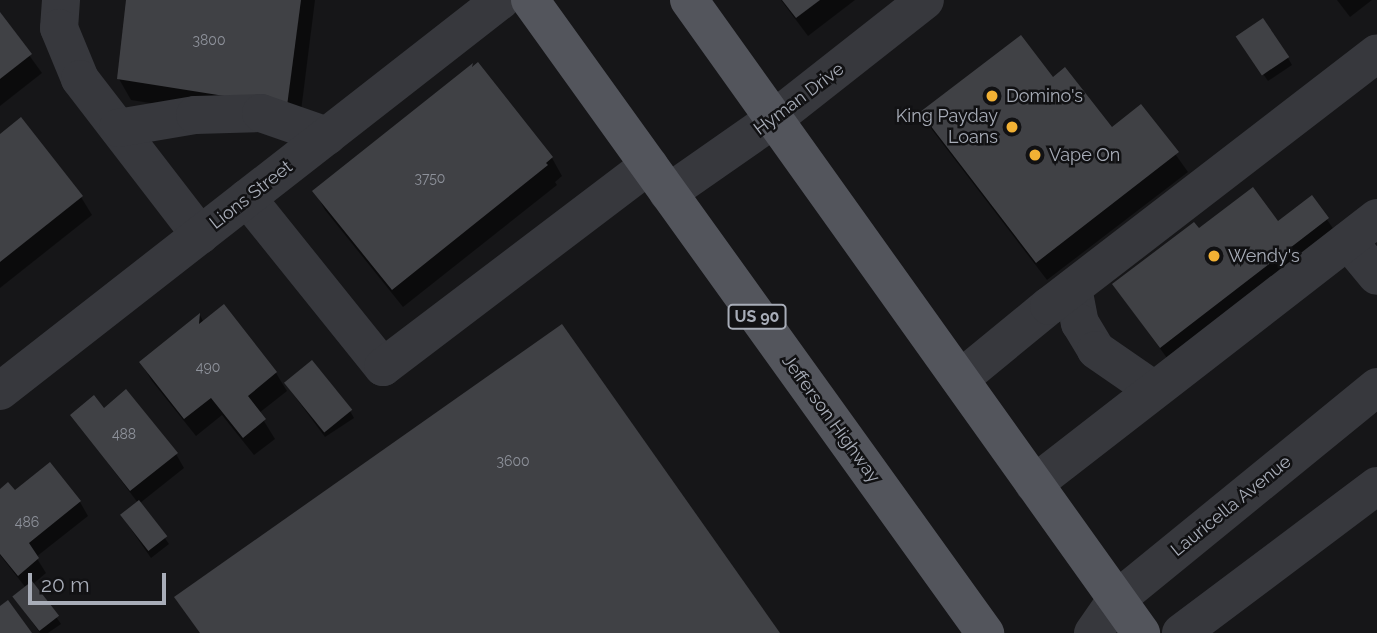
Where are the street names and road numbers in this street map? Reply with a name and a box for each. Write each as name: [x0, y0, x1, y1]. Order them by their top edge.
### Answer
street label: Hyman Drive: [750, 58, 848, 140]
street label: Lions Street: [205, 156, 297, 234]
road number: US 90: [727, 304, 787, 330]
street label: Jefferson Highway: [777, 351, 885, 487]
street label: Lauricella Avenue: [1166, 451, 1296, 561]

